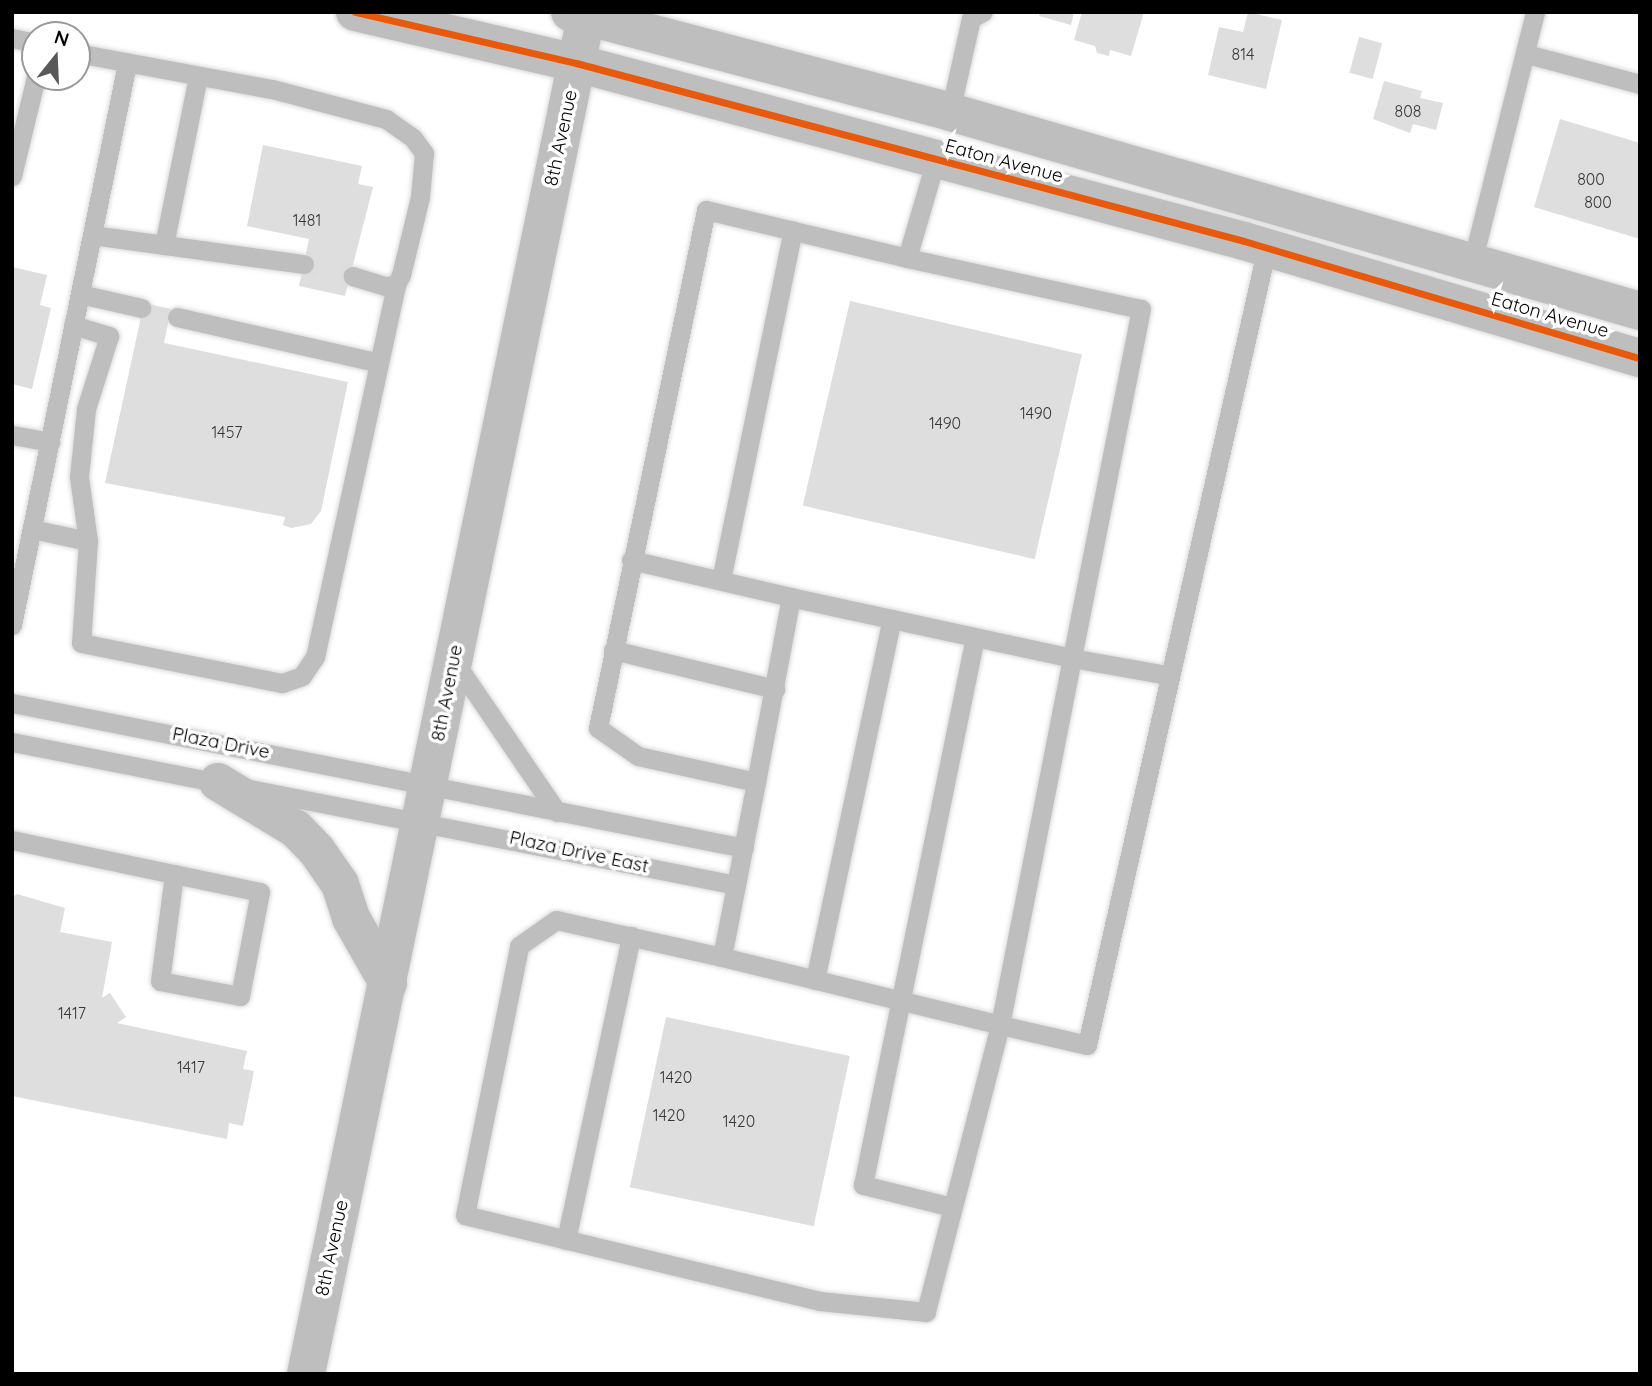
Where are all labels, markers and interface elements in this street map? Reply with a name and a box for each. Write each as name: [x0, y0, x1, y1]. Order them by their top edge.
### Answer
north arrow: [21, 21, 91, 91]
text: N: [52, 24, 72, 52]
house number: 814: [1232, 44, 1254, 64]
street label: 8th Avenue: [540, 88, 582, 188]
house number: 808: [1395, 101, 1421, 121]
street label: Eaton Avenue: [942, 134, 1066, 188]
house number: 800: [1577, 169, 1605, 189]
house number: 800: [1584, 192, 1612, 212]
house number: 1481: [293, 210, 321, 230]
street label: Eaton Avenue: [1489, 287, 1611, 343]
house number: 1490: [1020, 403, 1052, 423]
house number: 1490: [929, 413, 961, 433]
house number: 1457: [211, 422, 243, 442]
street label: 8th Avenue: [426, 643, 468, 743]
street label: Plaza Drive: [170, 722, 272, 764]
street label: Plaza Drive East: [507, 826, 651, 878]
house number: 1417: [58, 1003, 86, 1023]
house number: 1417: [177, 1057, 205, 1077]
house number: 1420: [660, 1067, 692, 1087]
house number: 1420: [653, 1105, 685, 1125]
house number: 1420: [723, 1111, 755, 1131]
street label: 8th Avenue: [311, 1198, 353, 1298]

